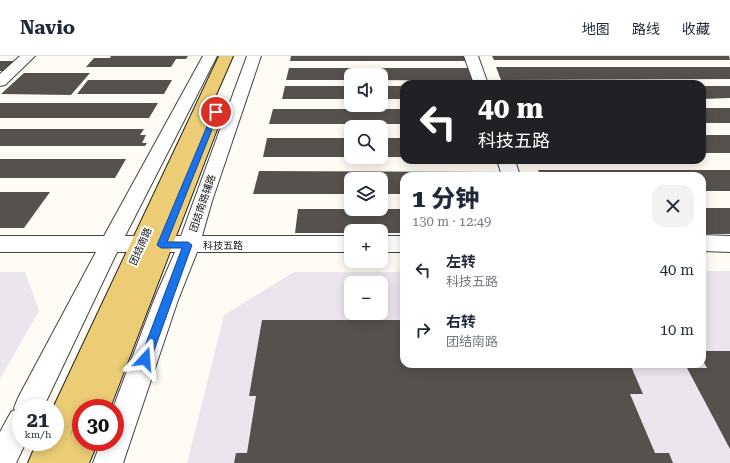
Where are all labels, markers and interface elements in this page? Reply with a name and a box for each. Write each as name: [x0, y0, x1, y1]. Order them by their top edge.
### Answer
text: Navio: [20, 16, 75, 39]
text: 地图: [582, 21, 610, 37]
text: 路线: [632, 21, 660, 37]
text: 收藏: [682, 21, 710, 37]
map controls: [344, 68, 388, 320]
button: sound: [344, 68, 388, 112]
text: 40 m: [478, 92, 543, 125]
pin: [199, 95, 233, 129]
icon: left: [412, 96, 464, 148]
icon: arrive: [205, 101, 227, 123]
button: search: [344, 120, 388, 164]
text: 科技五路: [478, 130, 550, 151]
button: layers: [344, 172, 388, 216]
street label: 团结南路辅路: [188, 173, 217, 233]
text: 1 分钟: [412, 185, 480, 213]
button: close: [652, 185, 694, 227]
text: 130 m · 12:49: [412, 214, 491, 229]
button: +: [344, 224, 388, 268]
street label: 团结南路: [127, 226, 154, 267]
street label: 科技五路: [203, 240, 243, 251]
text: 左转: [446, 253, 476, 271]
icon: left: [412, 259, 434, 281]
text: 40 m: [660, 261, 694, 279]
text: 科技五路: [446, 274, 498, 289]
button: −: [344, 276, 388, 320]
text: 右转: [446, 313, 476, 331]
icon: right: [412, 319, 434, 341]
text: 10 m: [660, 321, 694, 339]
text: 团结南路: [446, 334, 498, 349]
position arrow: [124, 338, 166, 380]
speed limit sign: 30: [72, 399, 124, 451]
text: 21: [27, 408, 49, 432]
text: km/h: [25, 429, 51, 440]

